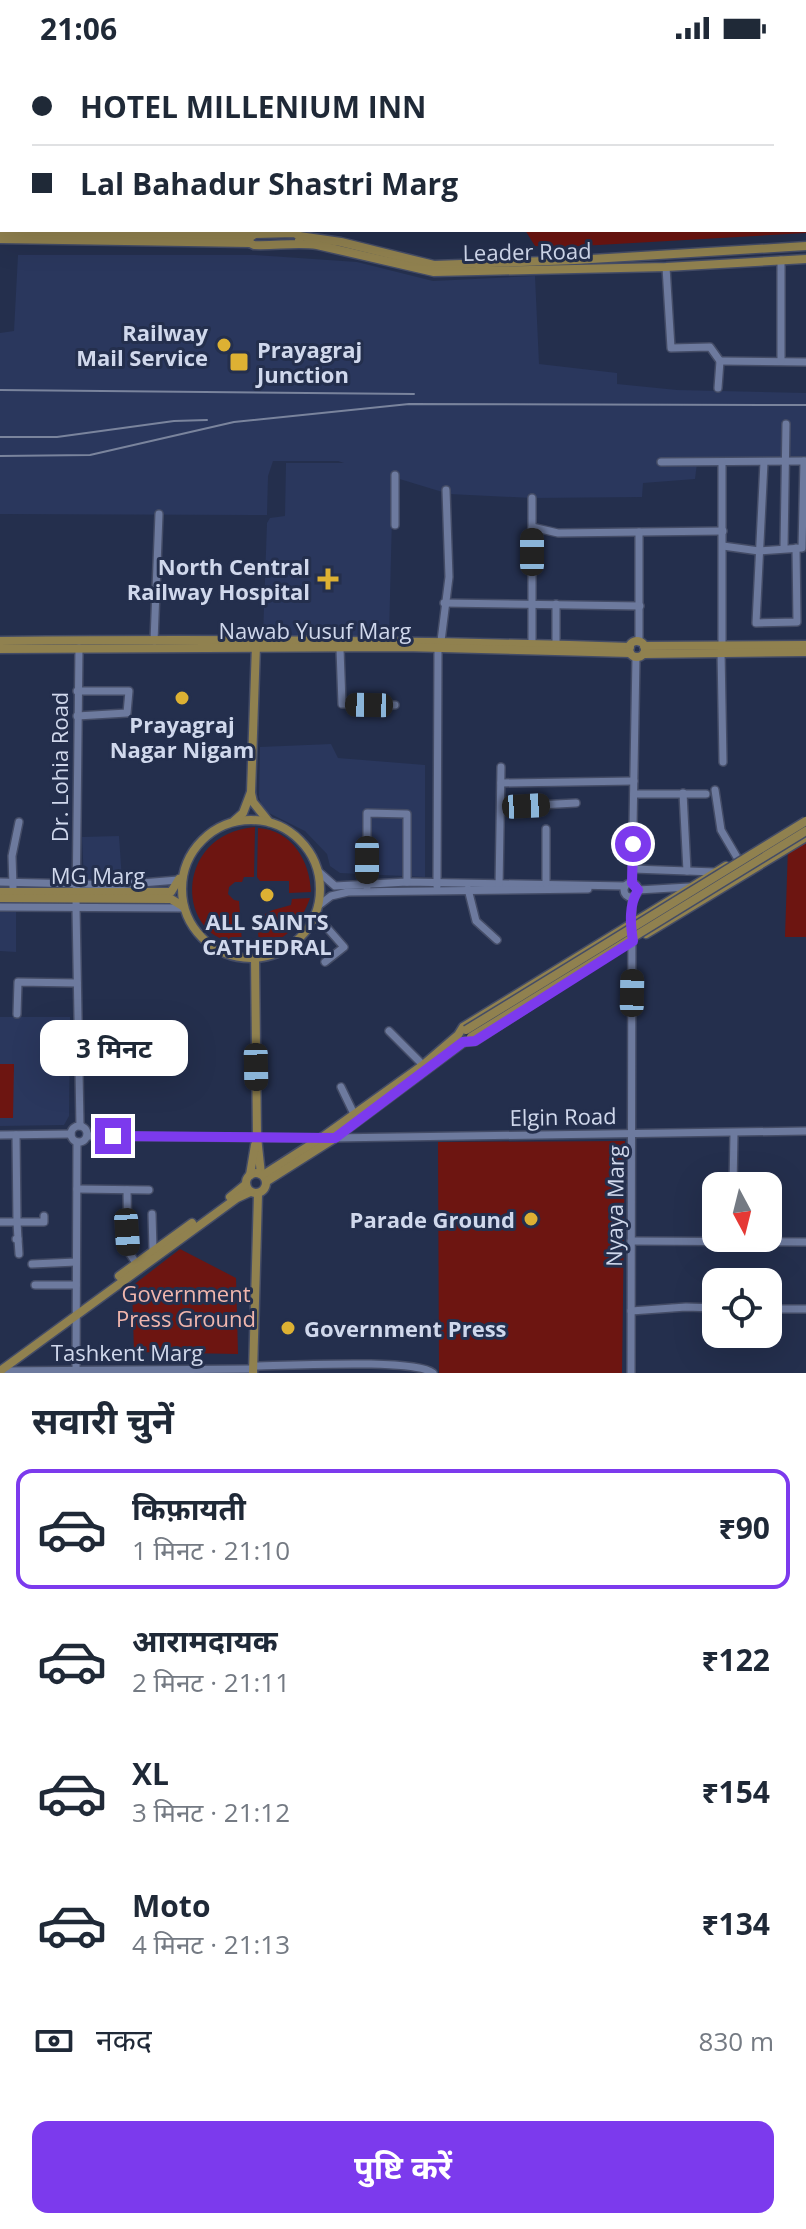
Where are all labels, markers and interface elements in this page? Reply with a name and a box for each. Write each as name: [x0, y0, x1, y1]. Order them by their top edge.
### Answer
text: 21:06: [40, 8, 117, 49]
text: HOTEL MILLENIUM INN: [80, 86, 426, 127]
text: Lal Bahadur Shastri Marg: [80, 163, 458, 204]
street label: Leader Road: [462, 235, 592, 267]
place label: Railway Mail Service: [76, 317, 208, 372]
place label: Prayagraj Junction: [255, 334, 362, 389]
marker: Railway Mail Service: [215, 336, 233, 354]
marker: Prayagraj Junction: [228, 351, 250, 373]
car: [520, 528, 544, 576]
place label: North Central Railway Hospital: [127, 551, 310, 606]
marker: North Central Railway Hospital: [317, 568, 339, 590]
street label: Nawab Yusuf Marg: [218, 615, 412, 645]
marker: Prayagraj Nagar Nigam: [173, 689, 191, 707]
street label: Dr. Lohia Road: [44, 692, 74, 842]
car: [345, 693, 393, 717]
place label: Prayagraj Nagar Nigam: [110, 709, 254, 764]
car: [501, 793, 551, 819]
route start: [615, 826, 651, 862]
car: [355, 836, 379, 884]
street label: MG Marg: [51, 860, 145, 890]
marker: ALL SAINTS CATHEDRAL: [258, 886, 276, 904]
place label: ALL SAINTS CATHEDRAL: [202, 906, 332, 961]
car: [620, 969, 644, 1017]
callout: 3 मिनट: [39, 1020, 187, 1076]
text: 3 मिनट: [76, 1030, 152, 1066]
car: [244, 1043, 268, 1091]
street label: Elgin Road: [509, 1100, 617, 1132]
route end: [95, 1118, 131, 1154]
street label: Nyaya Marg: [598, 1145, 630, 1267]
north arrow: [702, 1172, 782, 1252]
map controls: [702, 1172, 782, 1348]
place label: Parade Ground: [350, 1204, 515, 1234]
car: [113, 1207, 141, 1257]
marker: Parade Ground: [522, 1210, 540, 1228]
button: locate: [702, 1268, 782, 1348]
park label: Government Press Ground: [116, 1278, 256, 1333]
place label: Government Press: [304, 1313, 507, 1343]
marker: Government Press: [279, 1319, 297, 1337]
street label: Tashkent Marg: [51, 1337, 203, 1367]
text: सवारी चुनें: [32, 1396, 174, 1445]
text: किफ़ायती: [132, 1488, 246, 1529]
icon: car: [36, 1493, 108, 1565]
text: ₹90: [719, 1507, 770, 1548]
text: 1 मिनट · 21:10: [132, 1532, 290, 1568]
text: आरामदायक: [132, 1620, 278, 1661]
icon: car: [36, 1625, 108, 1697]
text: ₹122: [701, 1639, 770, 1680]
text: 2 मिनट · 21:11: [132, 1664, 290, 1700]
text: XL: [132, 1753, 169, 1794]
icon: car: [36, 1757, 108, 1829]
text: ₹154: [701, 1771, 770, 1812]
text: 3 मिनट · 21:12: [132, 1794, 290, 1830]
text: Moto: [132, 1885, 210, 1926]
icon: car: [36, 1889, 108, 1961]
text: ₹134: [701, 1903, 770, 1944]
text: 4 मिनट · 21:13: [132, 1926, 290, 1962]
icon: cash: [32, 2019, 76, 2063]
text: नकद: [96, 2019, 152, 2060]
text: 830 m: [699, 2023, 774, 2059]
button: पुष्टि करें: [32, 2121, 774, 2213]

